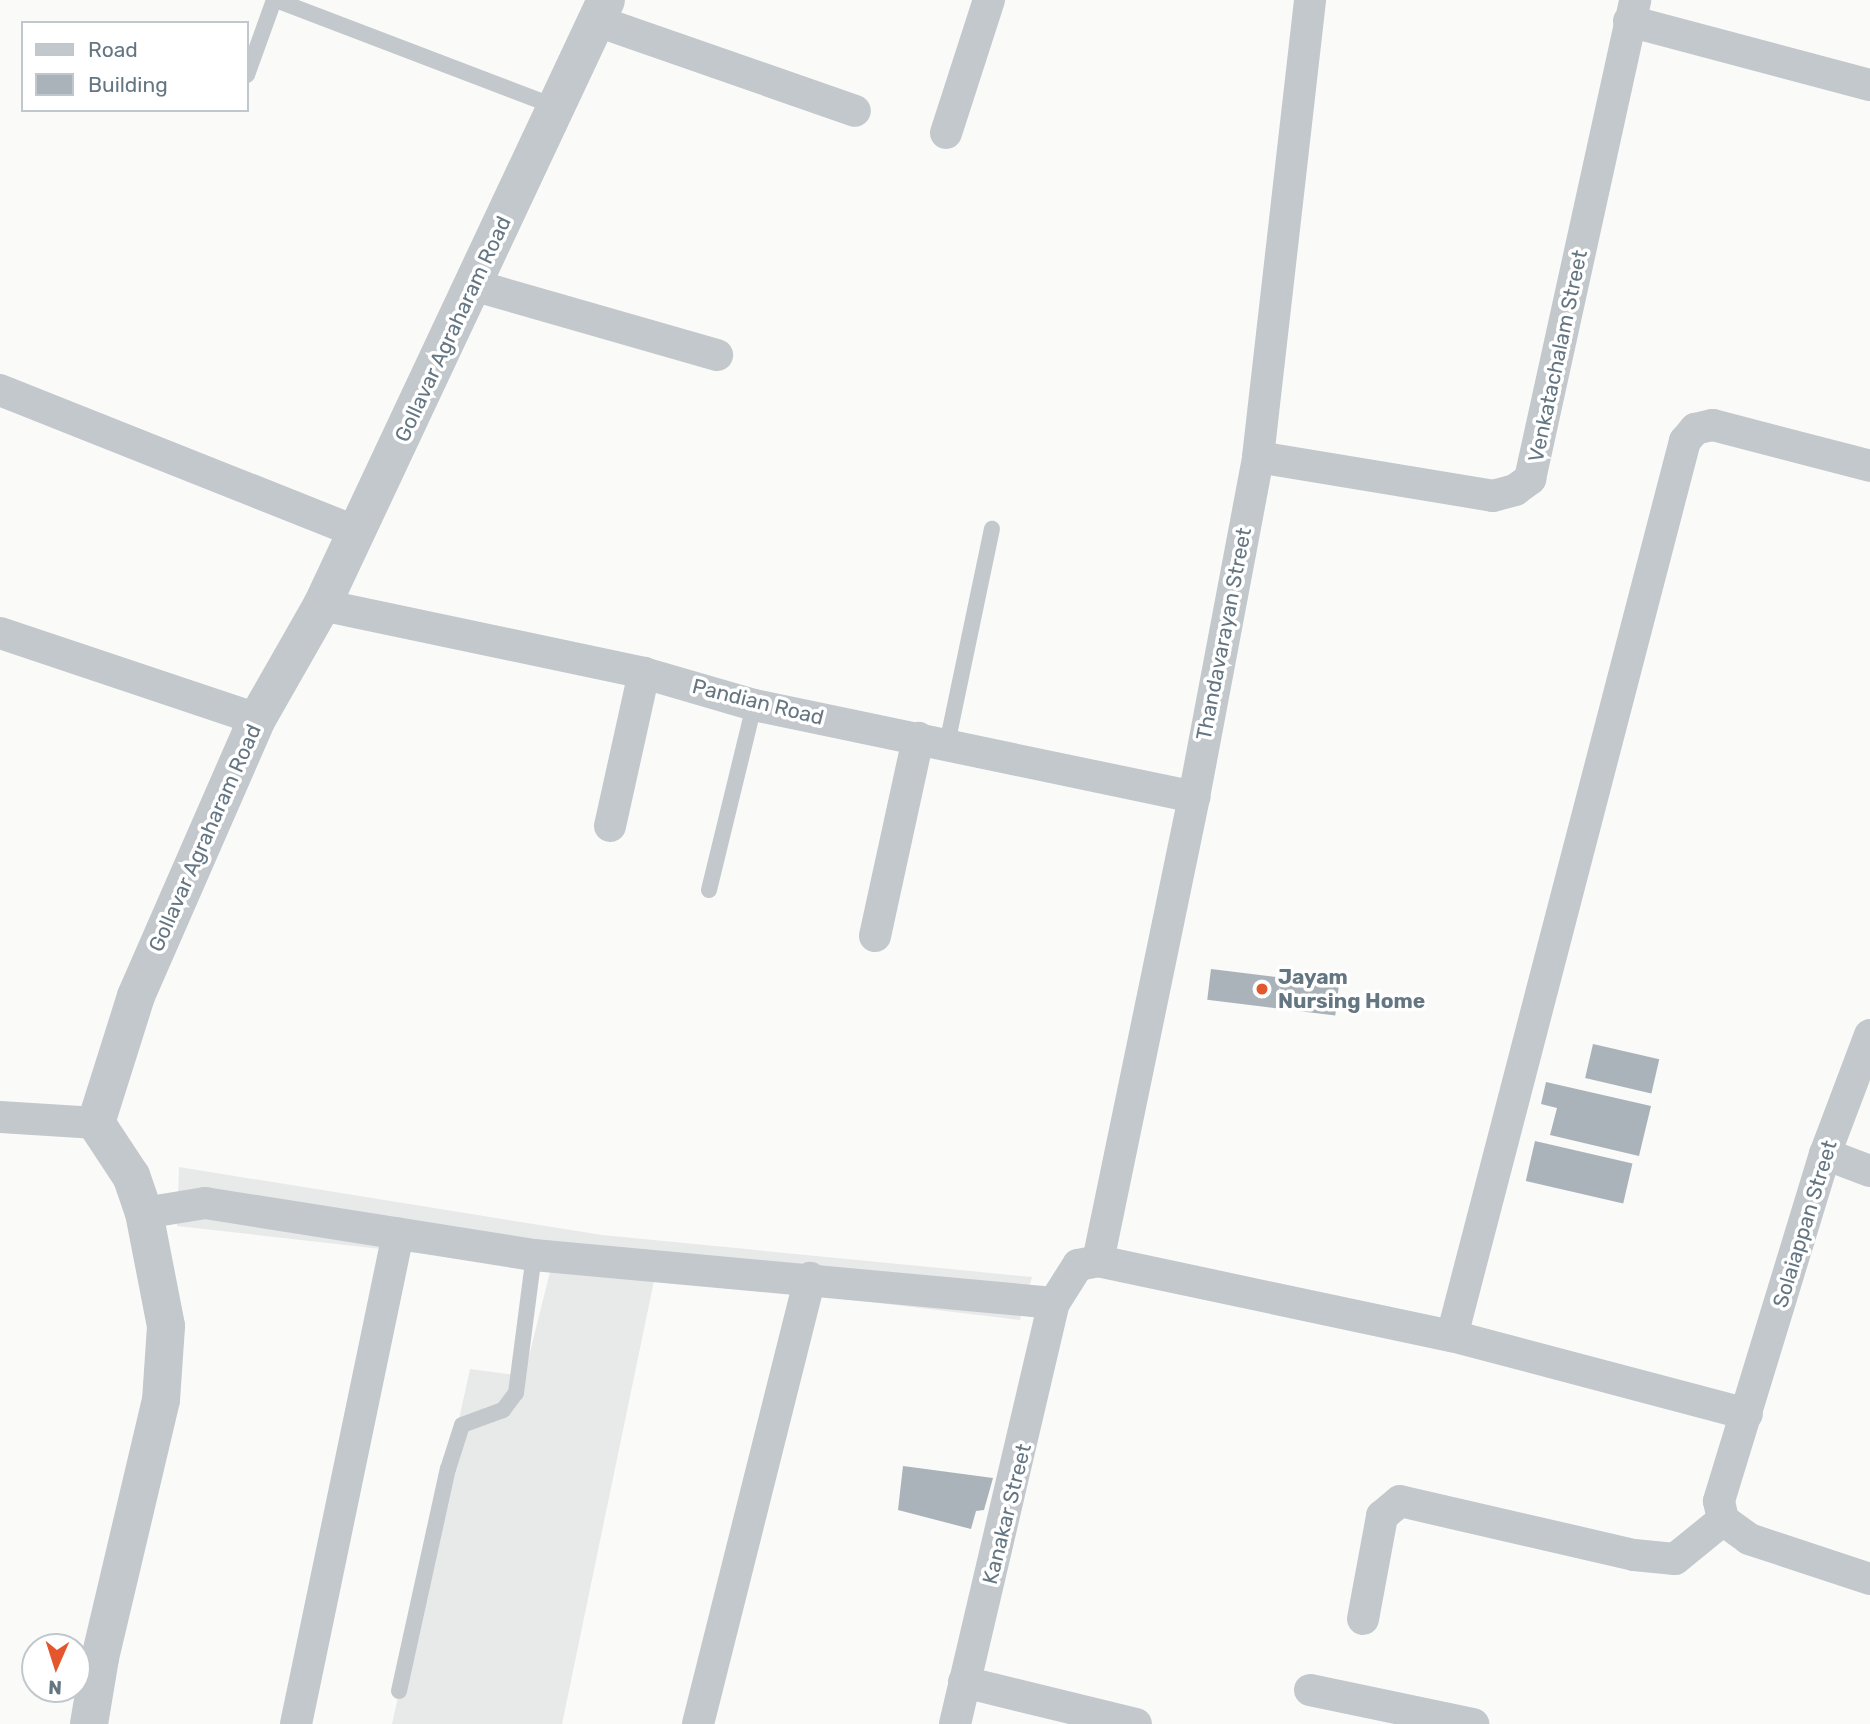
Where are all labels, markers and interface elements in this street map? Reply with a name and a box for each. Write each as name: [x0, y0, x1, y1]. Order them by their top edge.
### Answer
legend: [21, 21, 248, 112]
text: Road: [88, 37, 138, 62]
text: Building: [88, 72, 168, 97]
street label: Gollavar Agraharam Road: [389, 212, 517, 446]
street label: Venkatachalam Street: [1523, 248, 1593, 464]
street label: Thandavarayan Street: [1191, 526, 1257, 742]
street label: Pandian Road: [690, 674, 826, 730]
street label: Gollavar Agraharam Road: [143, 720, 267, 956]
place label: Jayam Nursing Home: [1278, 964, 1425, 1014]
marker: Jayam Nursing Home: [1252, 979, 1272, 999]
street label: Solaiappan Street: [1768, 1137, 1842, 1311]
street label: Kanakar Street: [977, 1441, 1037, 1587]
north arrow: [21, 1633, 91, 1703]
text: N: [48, 1676, 62, 1699]

